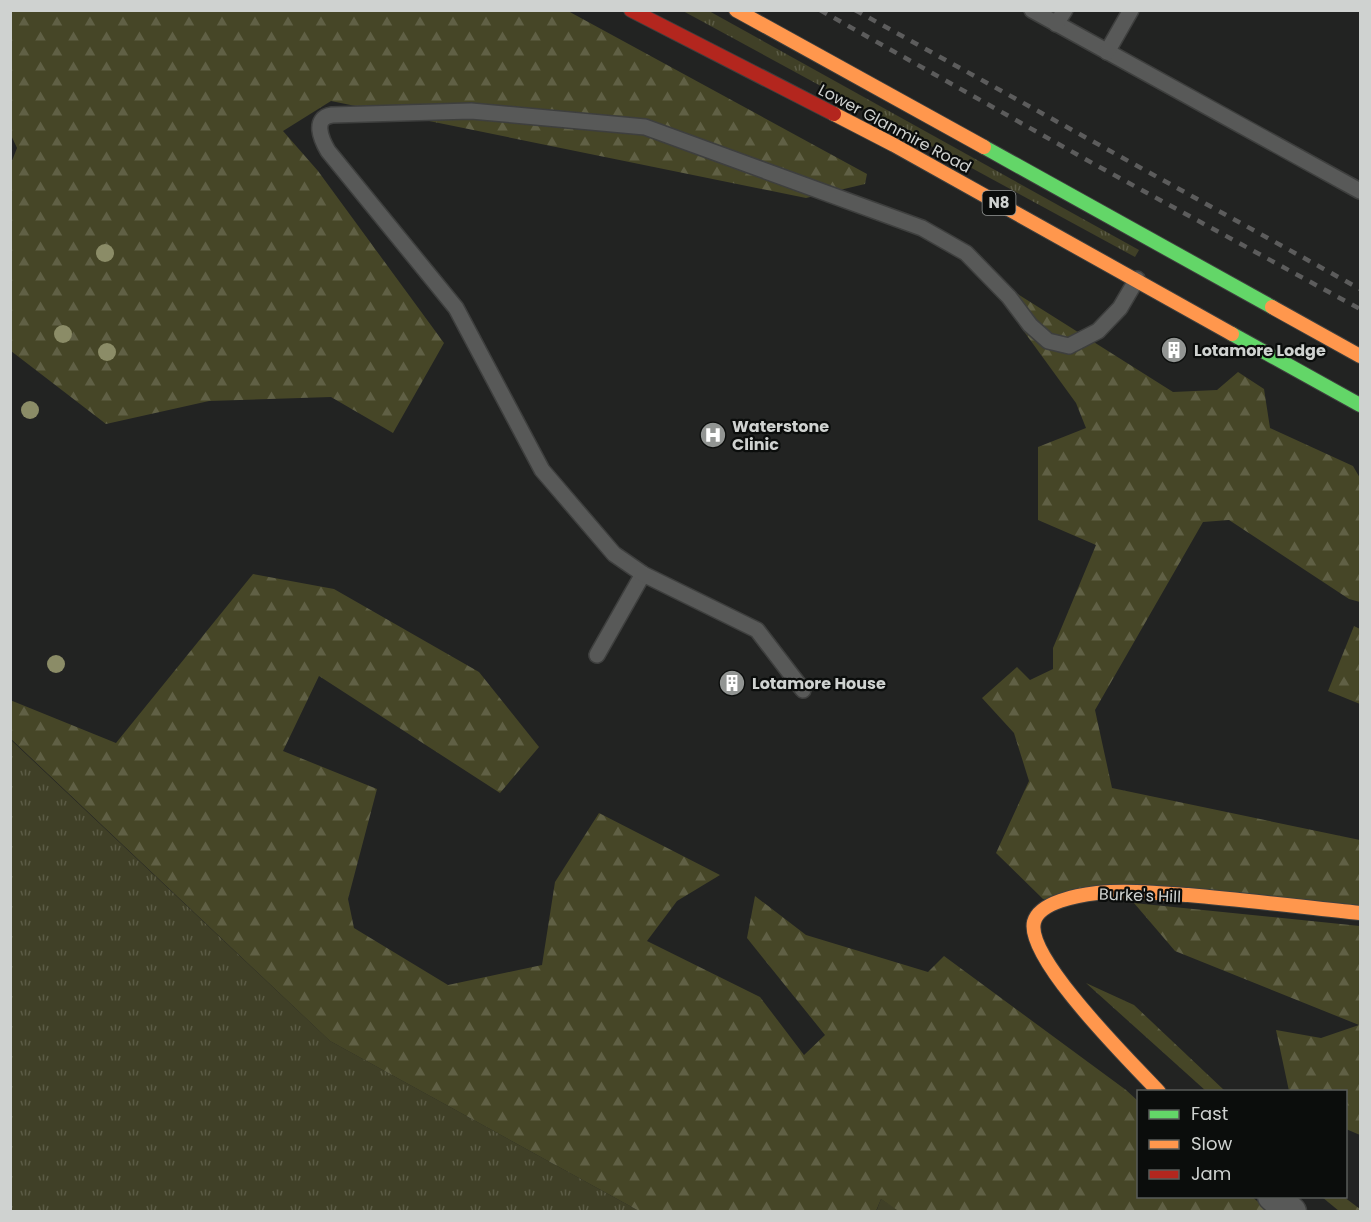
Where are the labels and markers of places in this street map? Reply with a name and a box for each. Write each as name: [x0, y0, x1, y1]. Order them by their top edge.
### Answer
building icon: Lotamore Lodge: [1159, 335, 1189, 365]
place label: Lotamore Lodge: [1194, 339, 1326, 362]
place label: Waterstone Clinic: [732, 415, 829, 456]
hospital icon: Waterstone Clinic: [698, 420, 728, 450]
building icon: Lotamore House: [717, 668, 747, 698]
place label: Lotamore House: [752, 672, 886, 695]

